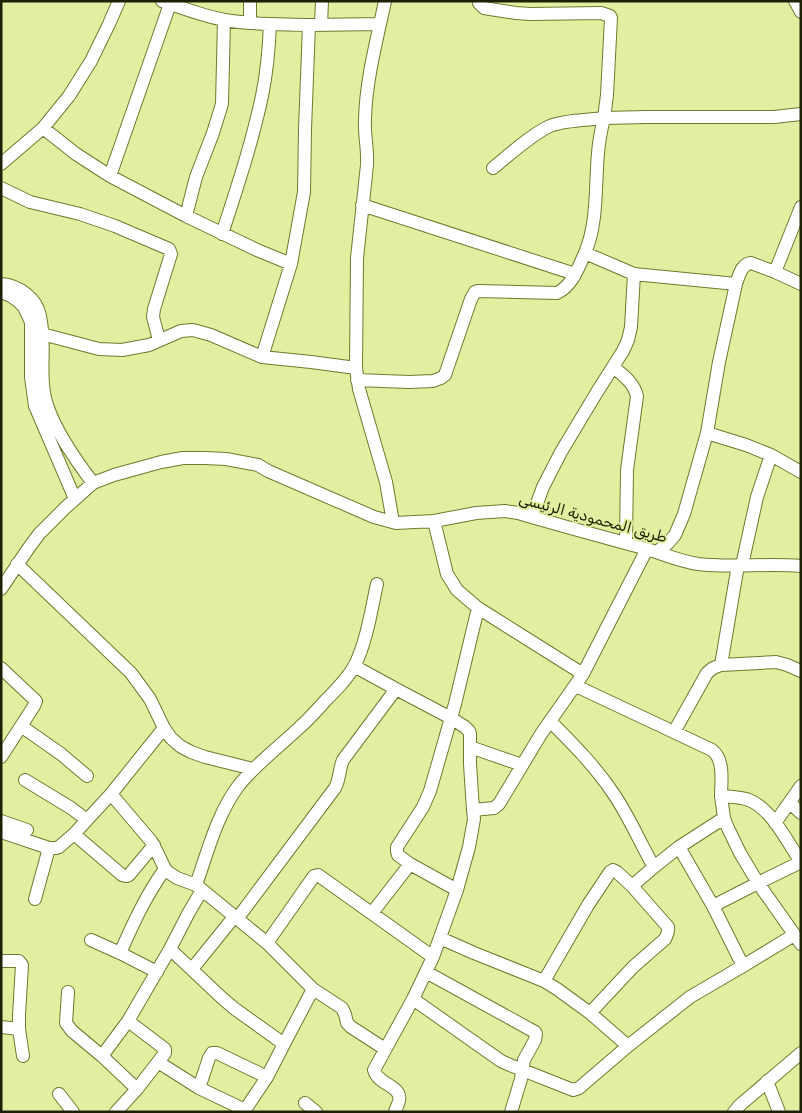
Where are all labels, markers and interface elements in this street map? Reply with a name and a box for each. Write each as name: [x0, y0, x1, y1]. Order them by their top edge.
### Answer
street label: طريق المحمودية الرئيسى: [517, 490, 669, 546]

